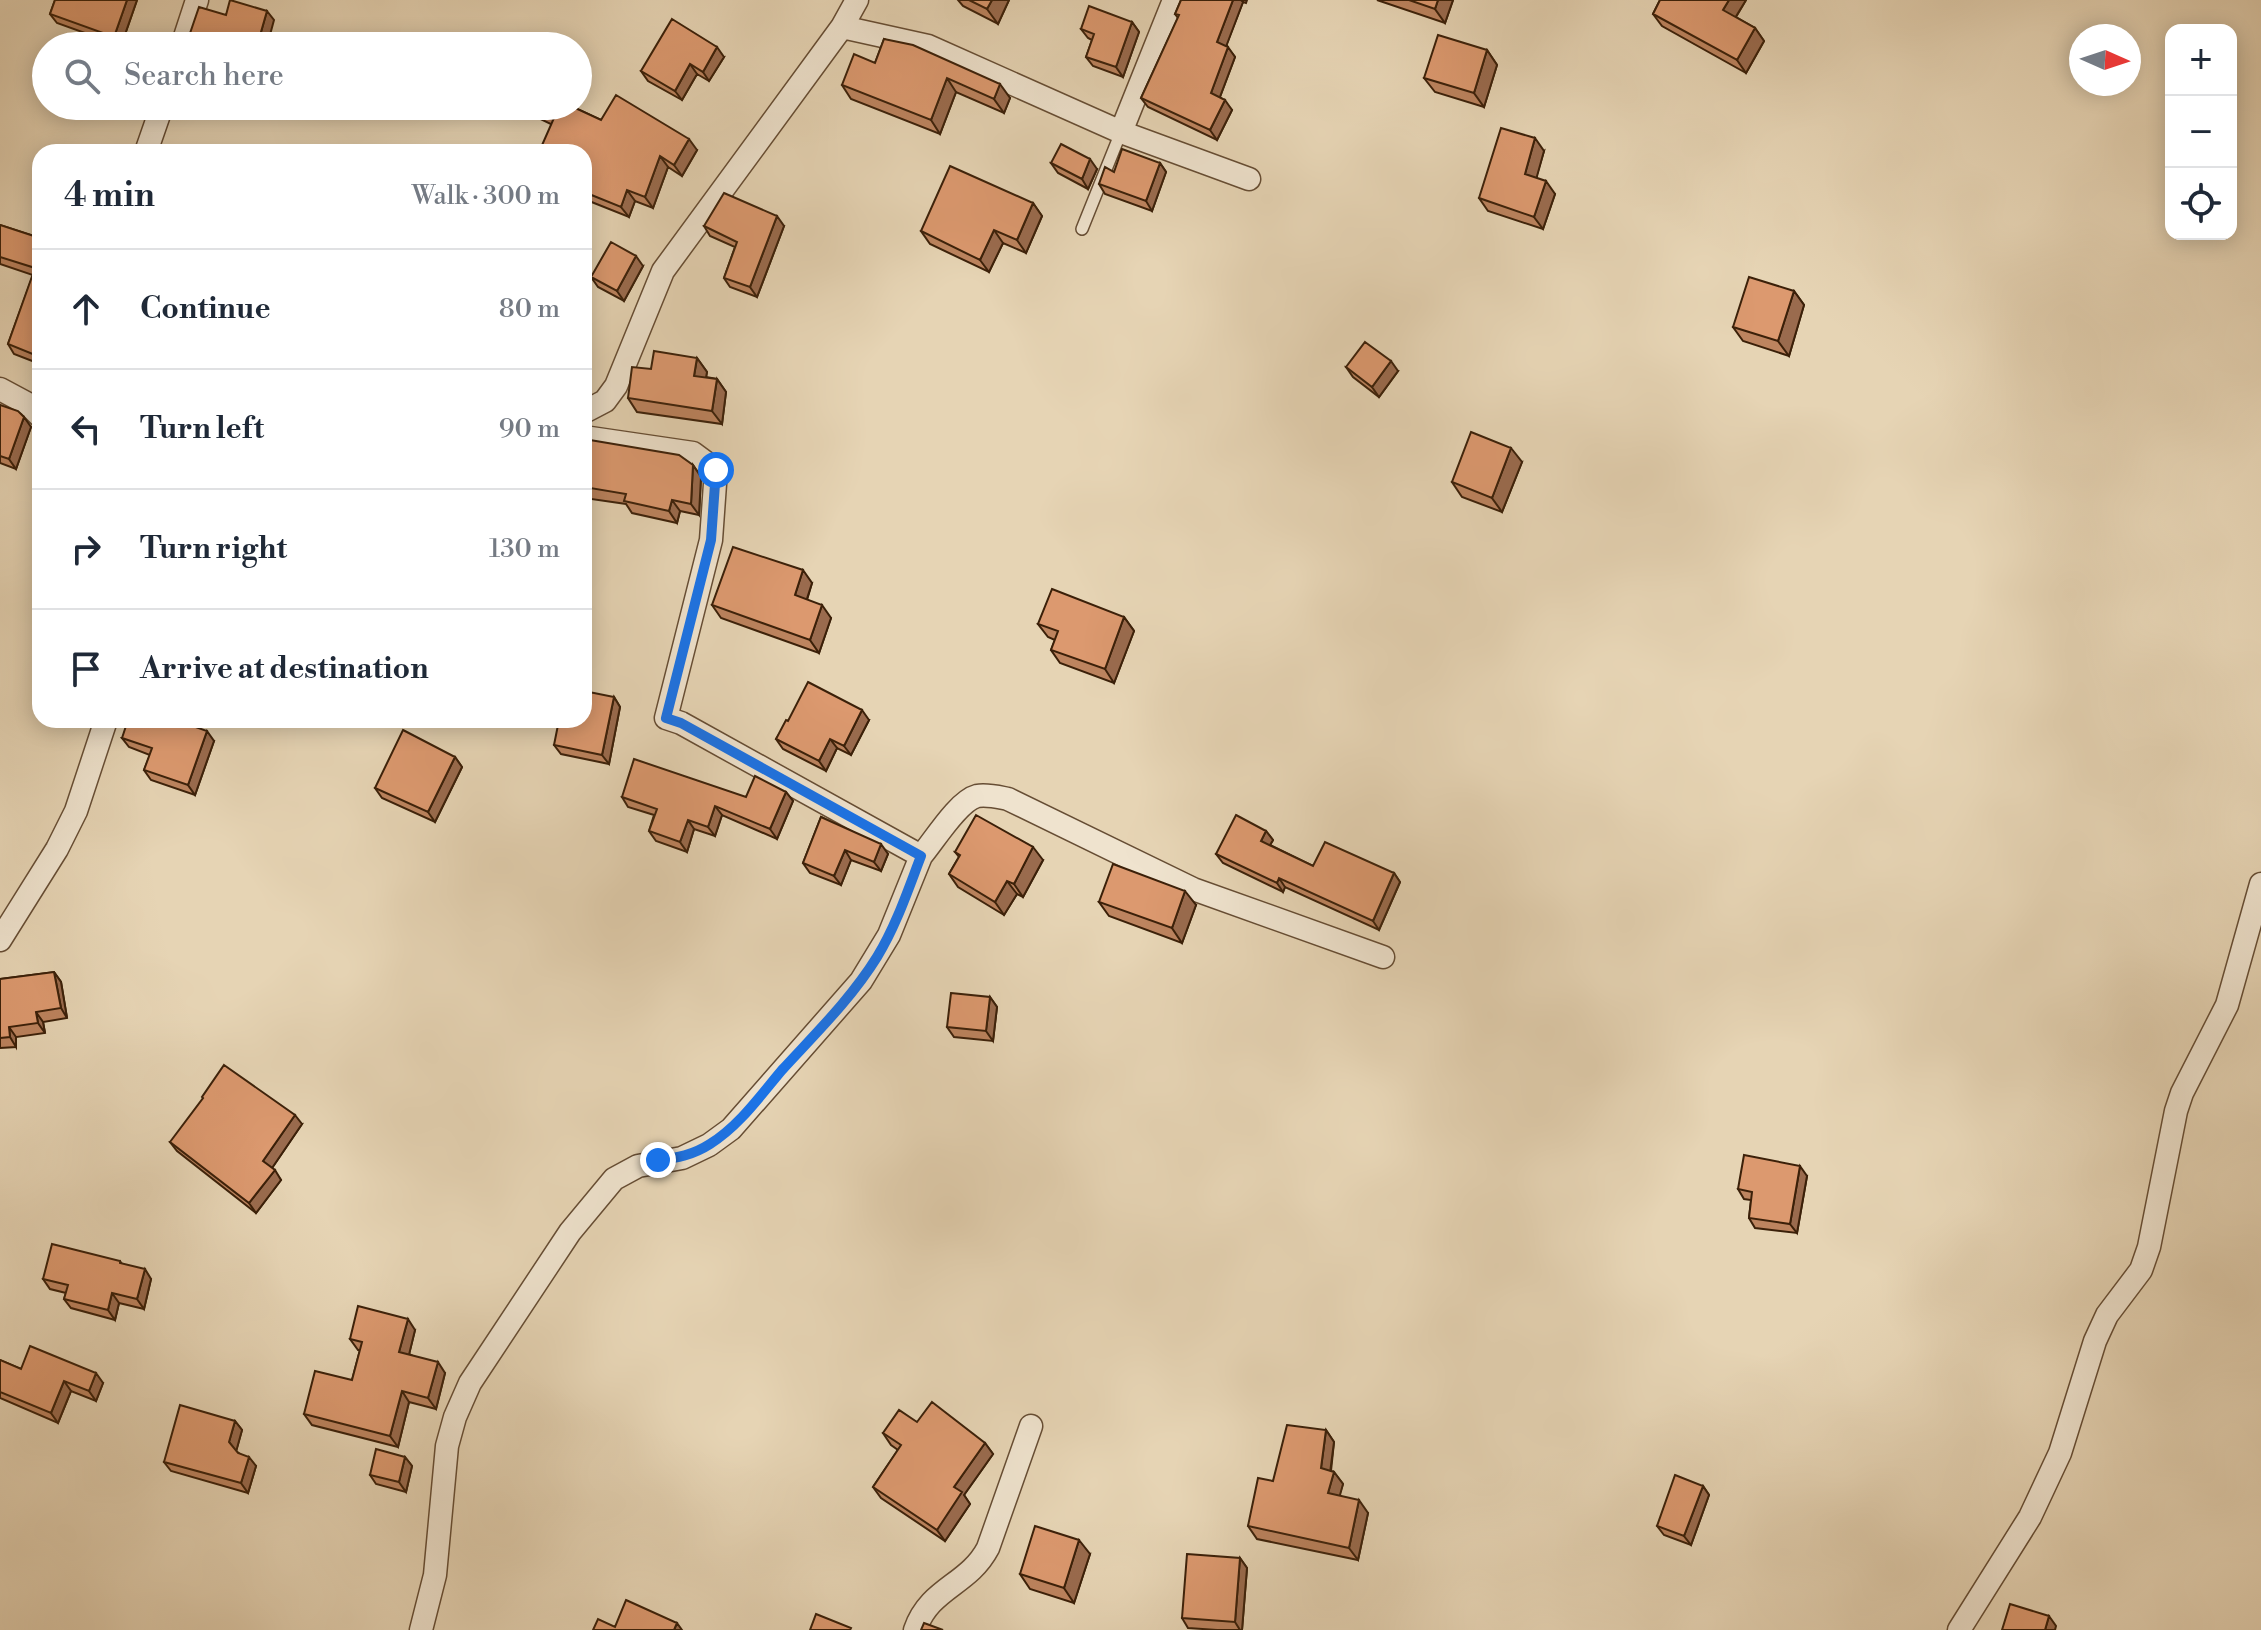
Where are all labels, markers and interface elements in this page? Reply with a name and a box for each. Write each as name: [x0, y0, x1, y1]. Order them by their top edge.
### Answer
north arrow: [2069, 24, 2141, 96]
map controls: [2165, 24, 2237, 240]
button: +: [2165, 24, 2237, 96]
search box: [32, 32, 592, 120]
icon: search: [60, 54, 104, 98]
text: Search here: [124, 57, 284, 95]
button: −: [2165, 96, 2237, 168]
button: locate: [2165, 168, 2237, 240]
text: 4 min: [64, 175, 155, 217]
text: Walk · 300 m: [412, 180, 560, 212]
icon: ahead: [64, 287, 108, 331]
text: Continue: [140, 290, 271, 328]
text: 80 m: [499, 293, 560, 325]
icon: left: [64, 407, 108, 451]
text: Turn left: [140, 410, 264, 448]
text: 90 m: [499, 413, 560, 445]
route start: [698, 452, 734, 488]
icon: right: [64, 527, 108, 571]
text: Turn right: [140, 530, 287, 568]
text: 130 m: [489, 533, 560, 565]
icon: arrive: [64, 647, 108, 691]
text: Arrive at destination: [140, 650, 429, 688]
route end: [640, 1142, 676, 1178]

